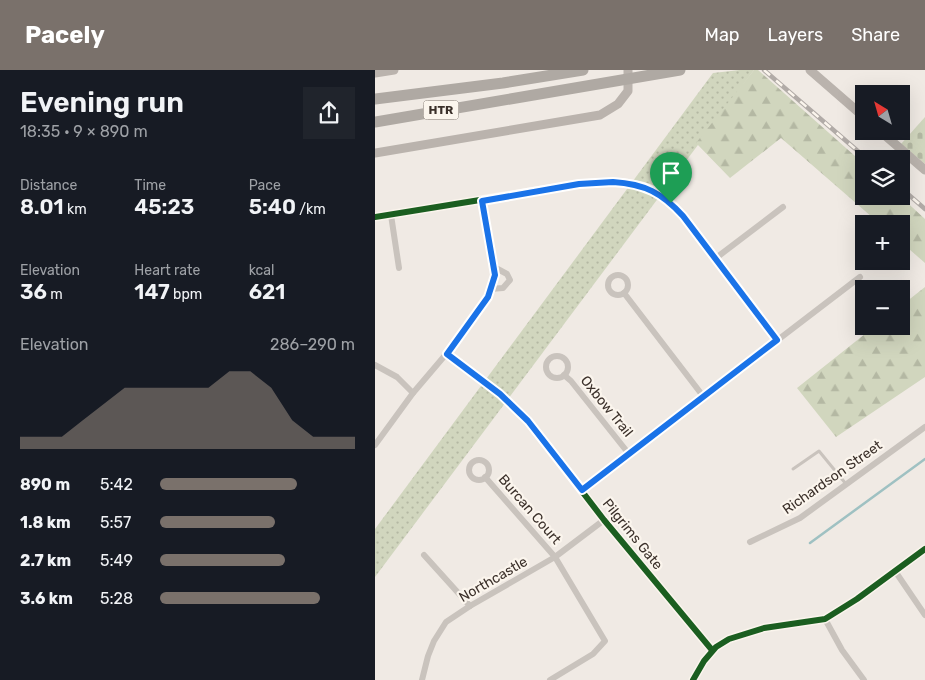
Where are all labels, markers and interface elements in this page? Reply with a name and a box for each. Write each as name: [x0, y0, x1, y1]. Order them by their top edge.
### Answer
text: Pacely: [25, 21, 105, 49]
text: Map: [705, 24, 740, 46]
text: Layers: [768, 24, 823, 46]
text: Share: [851, 24, 900, 46]
north arrow: [855, 85, 910, 140]
map controls: [855, 85, 910, 335]
text: Evening run: [20, 86, 184, 119]
button: share: [303, 87, 355, 139]
road number: HTR: [423, 100, 459, 120]
text: 18:35 · 9 × 890 m: [20, 122, 148, 141]
button: layers: [855, 150, 910, 205]
pin: [650, 152, 692, 203]
icon: arrive: [657, 159, 685, 187]
text: Distance: [20, 177, 77, 194]
text: Time: [134, 177, 166, 194]
text: Pace: [249, 177, 281, 194]
text: 8.01: [20, 194, 64, 219]
text: 45:23: [134, 194, 194, 219]
text: 5:40: [249, 194, 296, 219]
text: km: [64, 201, 87, 218]
text: /km: [296, 201, 326, 218]
button: +: [855, 215, 910, 270]
text: Elevation: [20, 262, 80, 279]
text: Heart rate: [134, 262, 200, 279]
text: kcal: [249, 262, 274, 279]
text: 36: [20, 279, 47, 304]
text: 147: [134, 279, 170, 304]
text: 621: [249, 279, 285, 304]
button: −: [855, 280, 910, 335]
text: m: [47, 286, 63, 303]
text: bpm: [170, 286, 202, 303]
text: Elevation: [20, 335, 89, 354]
text: 286–290 m: [270, 335, 355, 354]
street label: Oxbow Trail: [577, 372, 636, 440]
street label: Richardson Street: [779, 436, 886, 518]
street label: Burcan Court: [495, 471, 565, 548]
text: 890 m: [20, 475, 70, 494]
text: 5:42: [100, 475, 133, 494]
street label: Pilgrims Gate: [599, 495, 666, 573]
text: 1.8 km: [20, 513, 71, 532]
text: 5:57: [100, 513, 131, 532]
text: 2.7 km: [20, 551, 71, 570]
text: 5:49: [100, 551, 133, 570]
street label: Northcastle: [456, 553, 531, 606]
text: 3.6 km: [20, 589, 73, 608]
text: 5:28: [100, 589, 133, 608]

